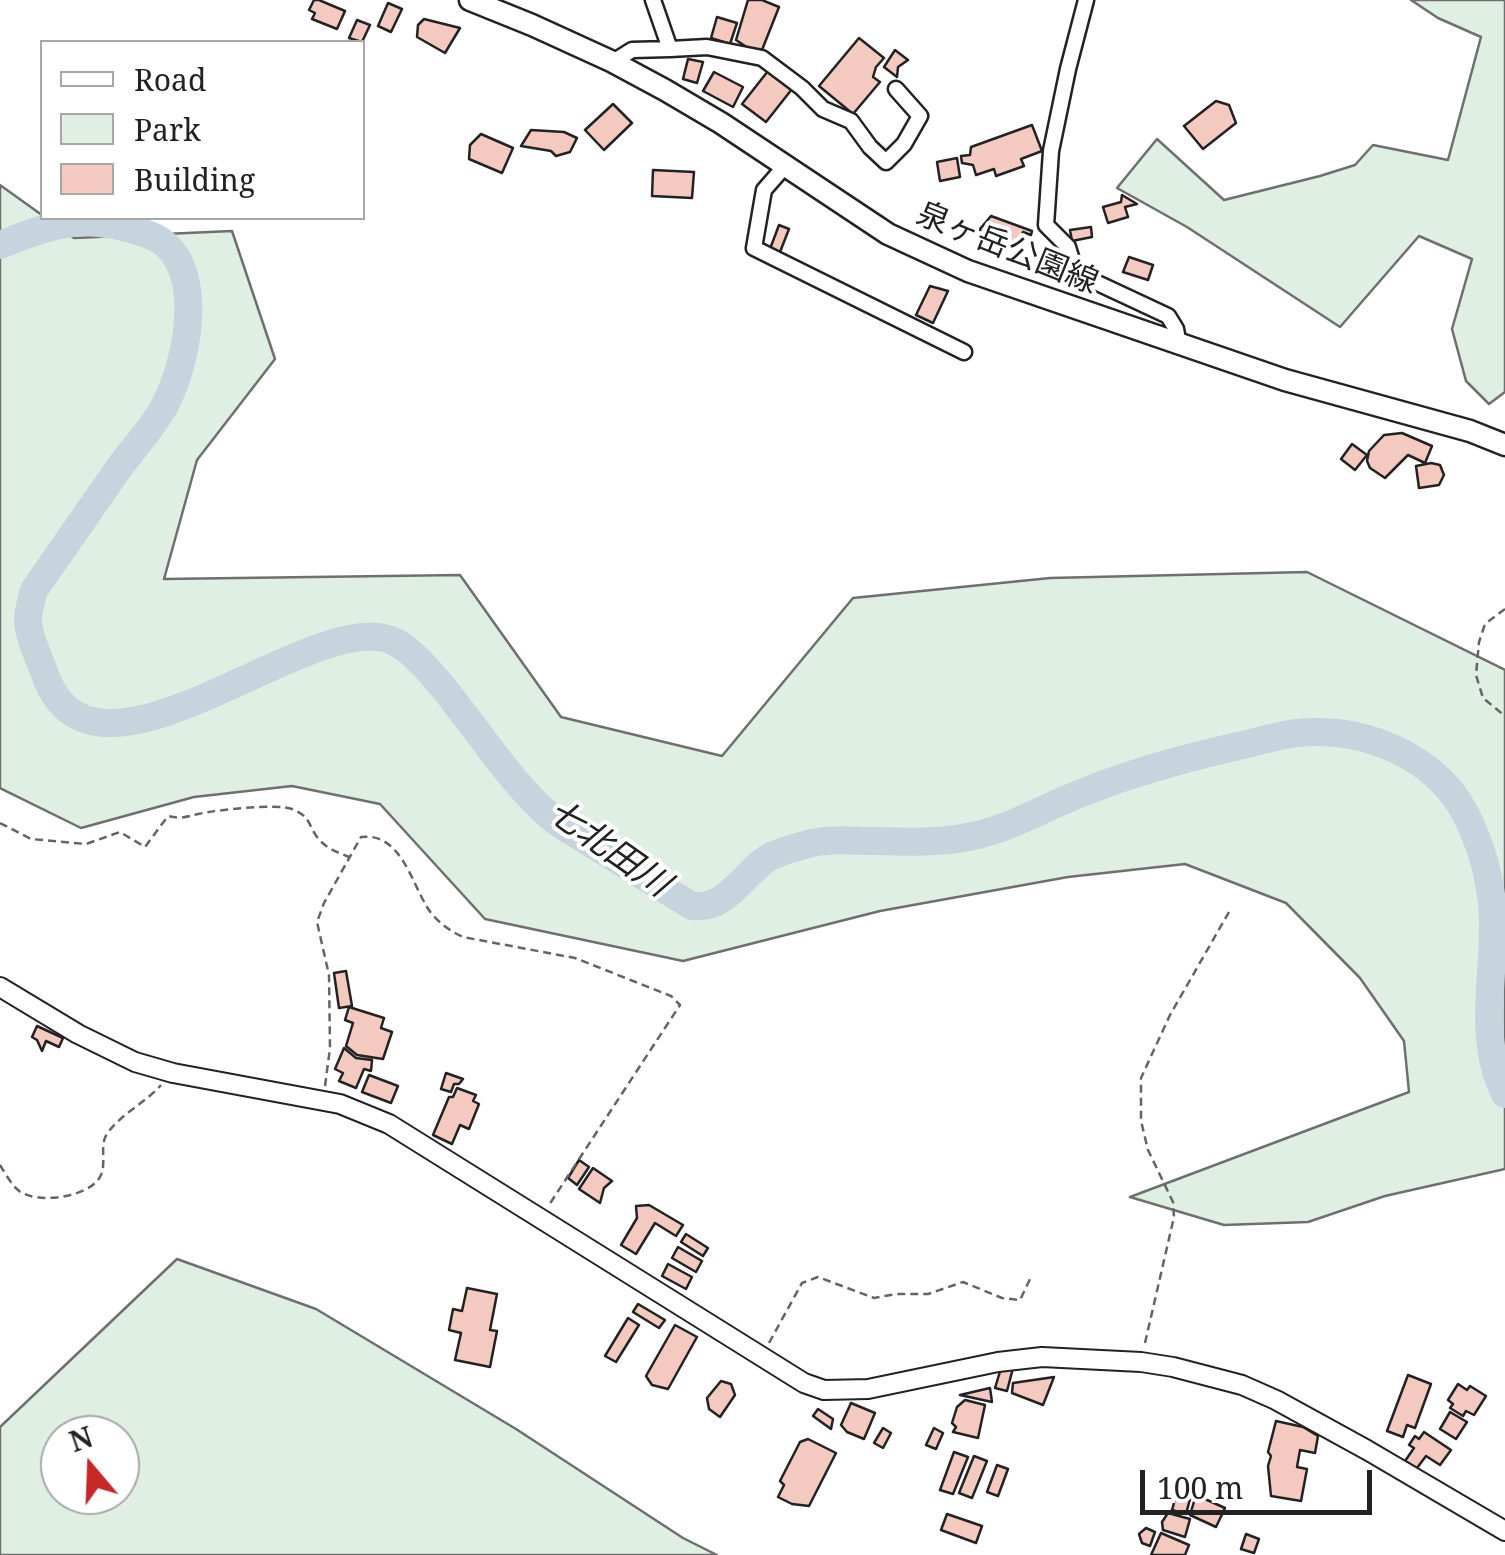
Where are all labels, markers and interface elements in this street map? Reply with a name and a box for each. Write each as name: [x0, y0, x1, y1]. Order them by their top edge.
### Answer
legend: [40, 40, 365, 220]
text: Road: [134, 59, 206, 100]
text: Park: [134, 109, 201, 150]
text: Building: [134, 159, 255, 200]
street label: 泉ヶ岳公園線: [911, 195, 1103, 303]
water label: 七北田川: [539, 792, 677, 906]
north arrow: [40, 1415, 140, 1515]
text: N: [64, 1417, 98, 1460]
scale bar: [1145, 1450, 1378, 1512]
text: 100 m: [1157, 1467, 1243, 1508]

